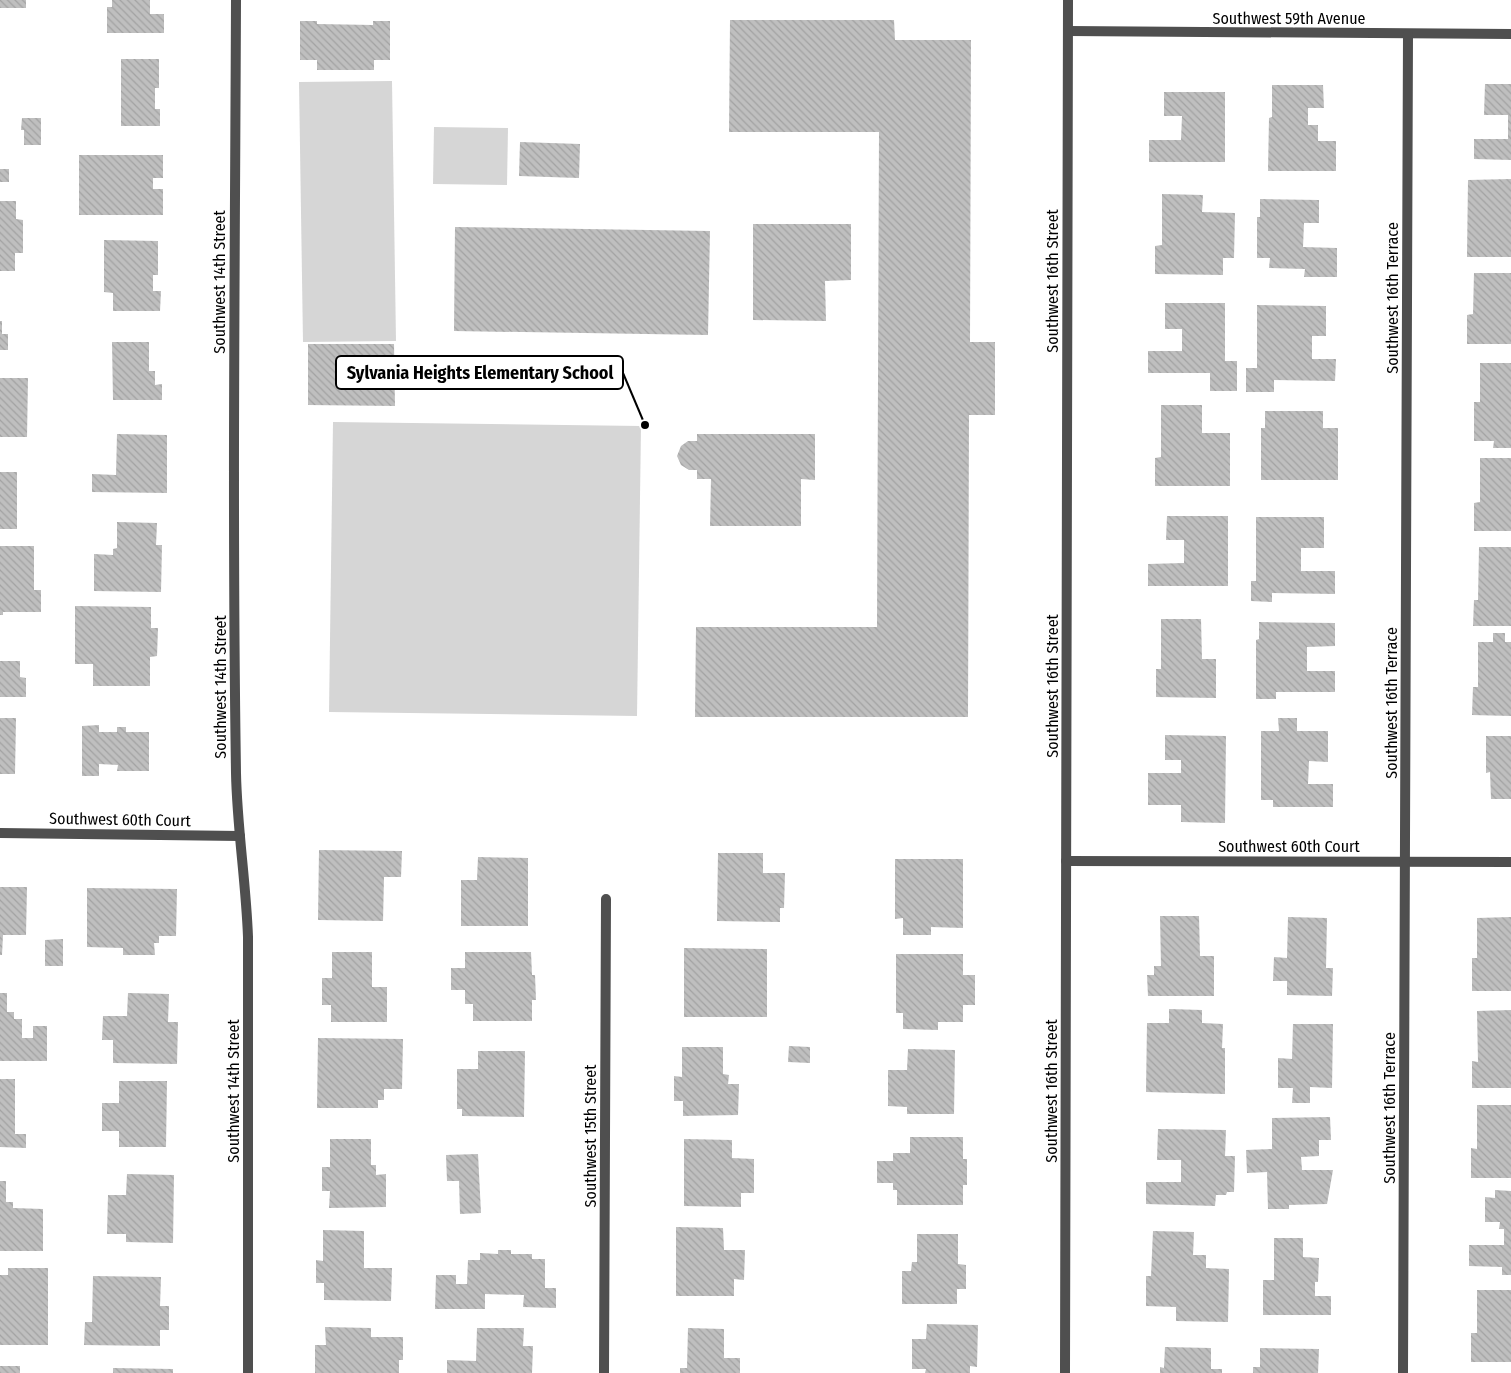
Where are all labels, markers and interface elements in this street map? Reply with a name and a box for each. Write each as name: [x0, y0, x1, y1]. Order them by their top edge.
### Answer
street label: Southwest 59th Avenue: [1213, 9, 1366, 28]
street label: Southwest 16th Street: [1043, 208, 1062, 353]
street label: Southwest 14th Street: [210, 210, 229, 354]
street label: Southwest 16th Terrace: [1383, 222, 1402, 374]
callout: Sylvania Heights Elementary School: [336, 356, 623, 389]
text: Sylvania Heights Elementary School: [347, 362, 613, 384]
street label: Southwest 16th Street: [1043, 613, 1062, 758]
street label: Southwest 14th Street: [211, 615, 230, 759]
street label: Southwest 16th Terrace: [1382, 627, 1401, 779]
street label: Southwest 60th Court: [49, 809, 192, 830]
street label: Southwest 60th Court: [1218, 837, 1361, 856]
street label: Southwest 16th Street: [1042, 1018, 1061, 1163]
street label: Southwest 14th Street: [224, 1019, 243, 1163]
street label: Southwest 16th Terrace: [1380, 1032, 1399, 1184]
street label: Southwest 15th Street: [581, 1064, 600, 1207]

